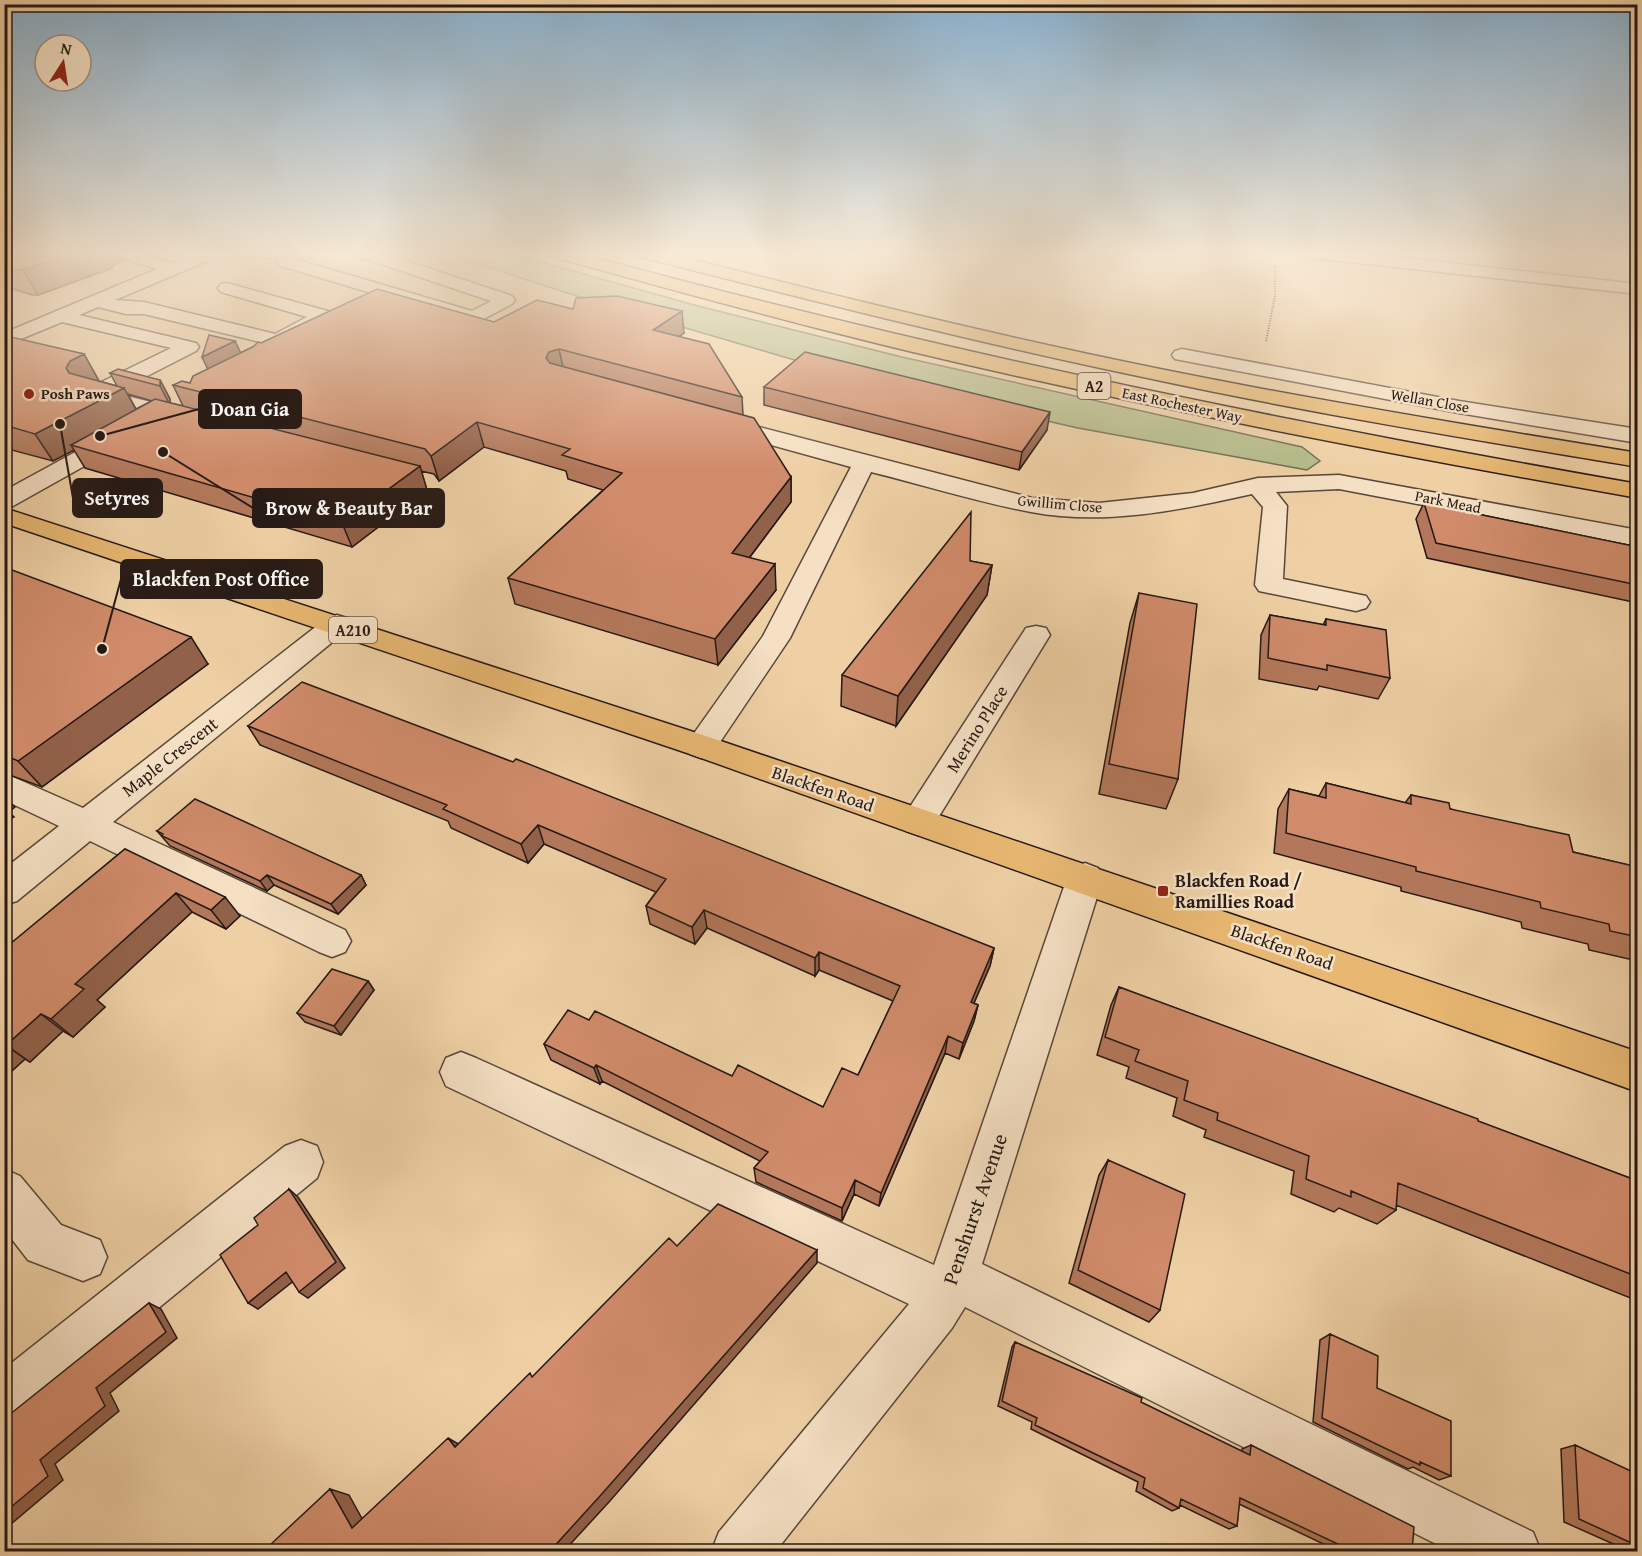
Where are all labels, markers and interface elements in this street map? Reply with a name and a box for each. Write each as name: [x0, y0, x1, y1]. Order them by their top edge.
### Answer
north arrow: [33, 33, 93, 93]
text: N: [58, 35, 74, 61]
road number: A2: [1078, 373, 1110, 399]
street label: East Rochester Way: [1120, 382, 1244, 428]
place label: Posh Paws: [41, 383, 110, 404]
street label: Wellan Close: [1389, 383, 1471, 418]
marker: Posh Paws: [22, 387, 36, 401]
callout: Doan Gia: [199, 390, 301, 428]
text: Doan Gia: [211, 394, 290, 423]
callout: Setyres: [73, 479, 162, 517]
text: Setyres: [84, 483, 150, 512]
street label: Park Mead: [1413, 485, 1483, 518]
callout: Brow & Beauty Bar: [253, 489, 444, 527]
street label: Gwillim Close: [1017, 489, 1103, 518]
text: Brow & Beauty Bar: [266, 493, 432, 522]
callout: Blackfen Post Office: [121, 560, 322, 598]
text: Blackfen Post Office: [133, 564, 310, 593]
road number: A210: [329, 617, 377, 643]
street label: Merino Place: [939, 680, 1014, 778]
street label: Maple Crescent: [116, 710, 224, 803]
street label: Blackfen Road: [768, 758, 878, 819]
place label: Blackfen Road / Ramillies Road: [1175, 867, 1302, 915]
marker: Blackfen Road / Ramillies Road: [1156, 884, 1170, 898]
street label: Blackfen Road: [1227, 916, 1337, 977]
street label: Penshurst Avenue: [934, 1129, 1015, 1289]

